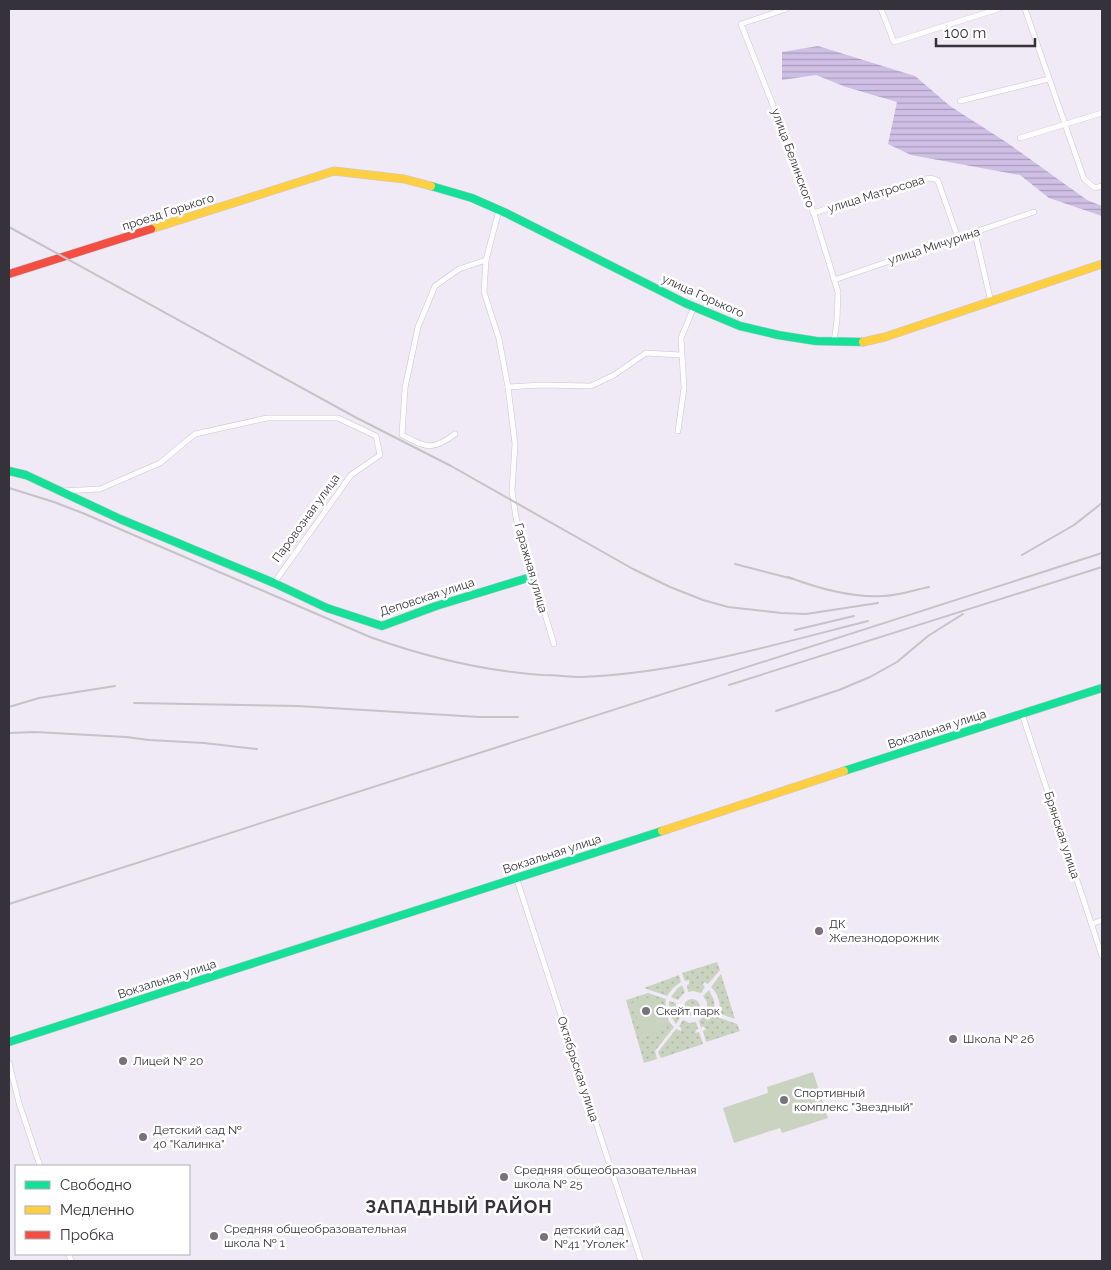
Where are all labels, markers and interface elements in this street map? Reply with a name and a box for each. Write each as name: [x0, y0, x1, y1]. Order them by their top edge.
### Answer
scale bar: [936, 15, 1035, 47]
text: 100 m: [944, 24, 986, 42]
street label: улица Белинского: [769, 107, 817, 209]
street label: улица Матросова: [826, 173, 926, 215]
street label: проезд Горького: [120, 191, 216, 233]
street label: улица Мичурина: [886, 225, 982, 267]
street label: улица Горького: [660, 272, 746, 320]
street label: Паровозная улица: [269, 471, 343, 565]
street label: Гаражная улица: [512, 522, 550, 614]
street label: Деповская улица: [378, 575, 476, 619]
street label: Вокзальная улица: [886, 706, 988, 752]
street label: Брянская улица: [1041, 790, 1083, 880]
street label: Вокзальная улица: [501, 831, 603, 877]
place label: ДК Железнодорожник: [829, 917, 940, 945]
marker: ДК Железнодорожник: [813, 925, 825, 937]
street label: Вокзальная улица: [116, 956, 218, 1002]
place label: Скейт парк: [656, 1004, 720, 1018]
marker: Скейт парк: [640, 1005, 652, 1017]
street label: Октябрьская улица: [554, 1015, 602, 1123]
place label: Школа № 26: [963, 1032, 1034, 1046]
marker: Школа № 26: [947, 1033, 959, 1045]
place label: Лицей № 20: [133, 1054, 203, 1068]
marker: Лицей № 20: [117, 1055, 129, 1067]
place label: Спортивный комплекс "Звездный": [794, 1086, 913, 1114]
marker: Спортивный комплекс "Звездный": [778, 1094, 790, 1106]
place label: Детский сад № 40 "Калинка": [153, 1123, 242, 1151]
marker: Детский сад № 40 "Калинка": [137, 1131, 149, 1143]
place label: Средняя общеобразовательная школа № 25: [514, 1163, 697, 1191]
legend: [15, 1165, 190, 1255]
marker: Средняя общеобразовательная школа № 25: [498, 1171, 510, 1183]
text: Свободно: [60, 1176, 132, 1194]
district label: ЗАПАДНЫЙ РАЙОН: [365, 1196, 553, 1217]
text: Медленно: [60, 1201, 134, 1219]
place label: Средняя общеобразовательная школа № 1: [224, 1222, 407, 1250]
place label: детский сад №41 "Уголек": [554, 1223, 629, 1251]
text: Пробка: [60, 1226, 114, 1244]
marker: Средняя общеобразовательная школа № 1: [208, 1230, 220, 1242]
marker: детский сад №41 "Уголек": [538, 1231, 550, 1243]

